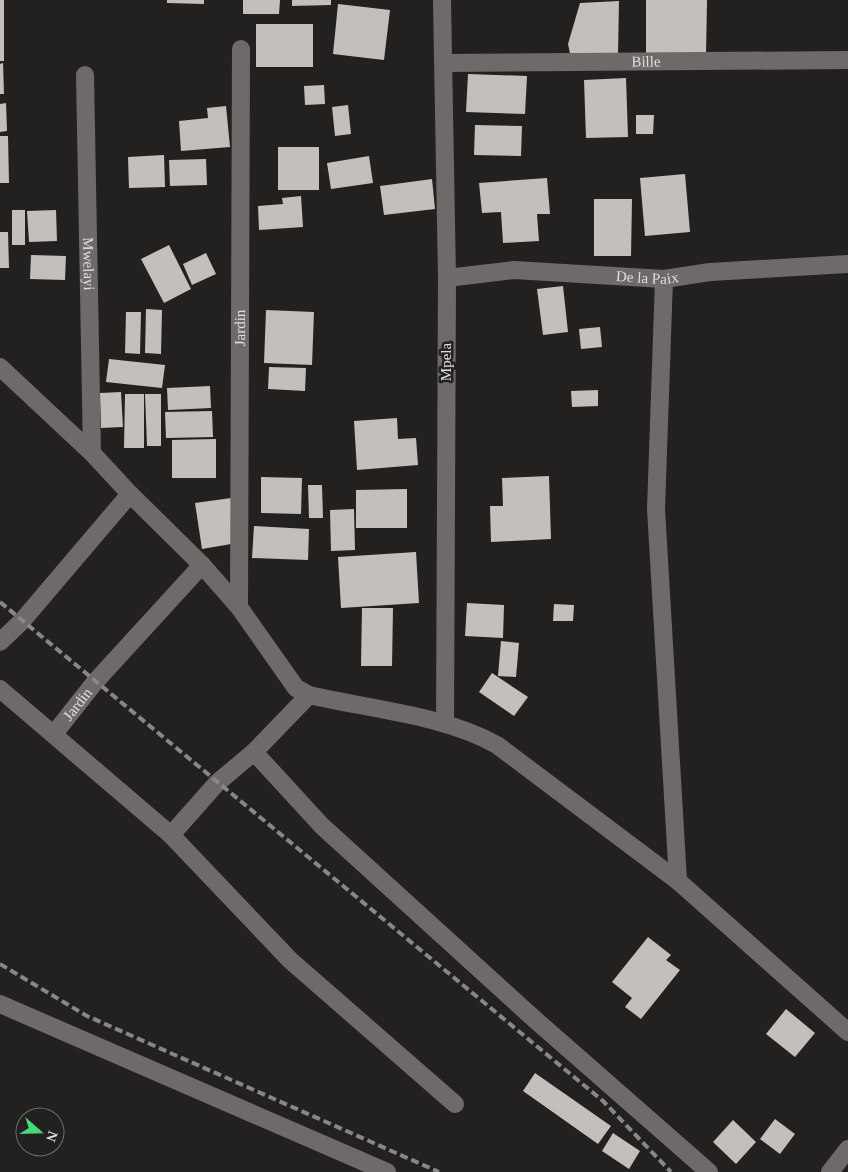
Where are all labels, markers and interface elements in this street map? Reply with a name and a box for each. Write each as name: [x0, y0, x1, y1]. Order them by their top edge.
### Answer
street label: Bille: [631, 53, 661, 70]
street label: Mwelayi: [80, 237, 97, 291]
street label: De la Paix: [616, 268, 680, 287]
street label: Jardin: [232, 309, 248, 346]
street label: Mpela: [438, 343, 454, 381]
street label: Jardin: [60, 684, 95, 724]
north arrow: [15, 1107, 65, 1157]
text: N: [43, 1129, 61, 1144]

